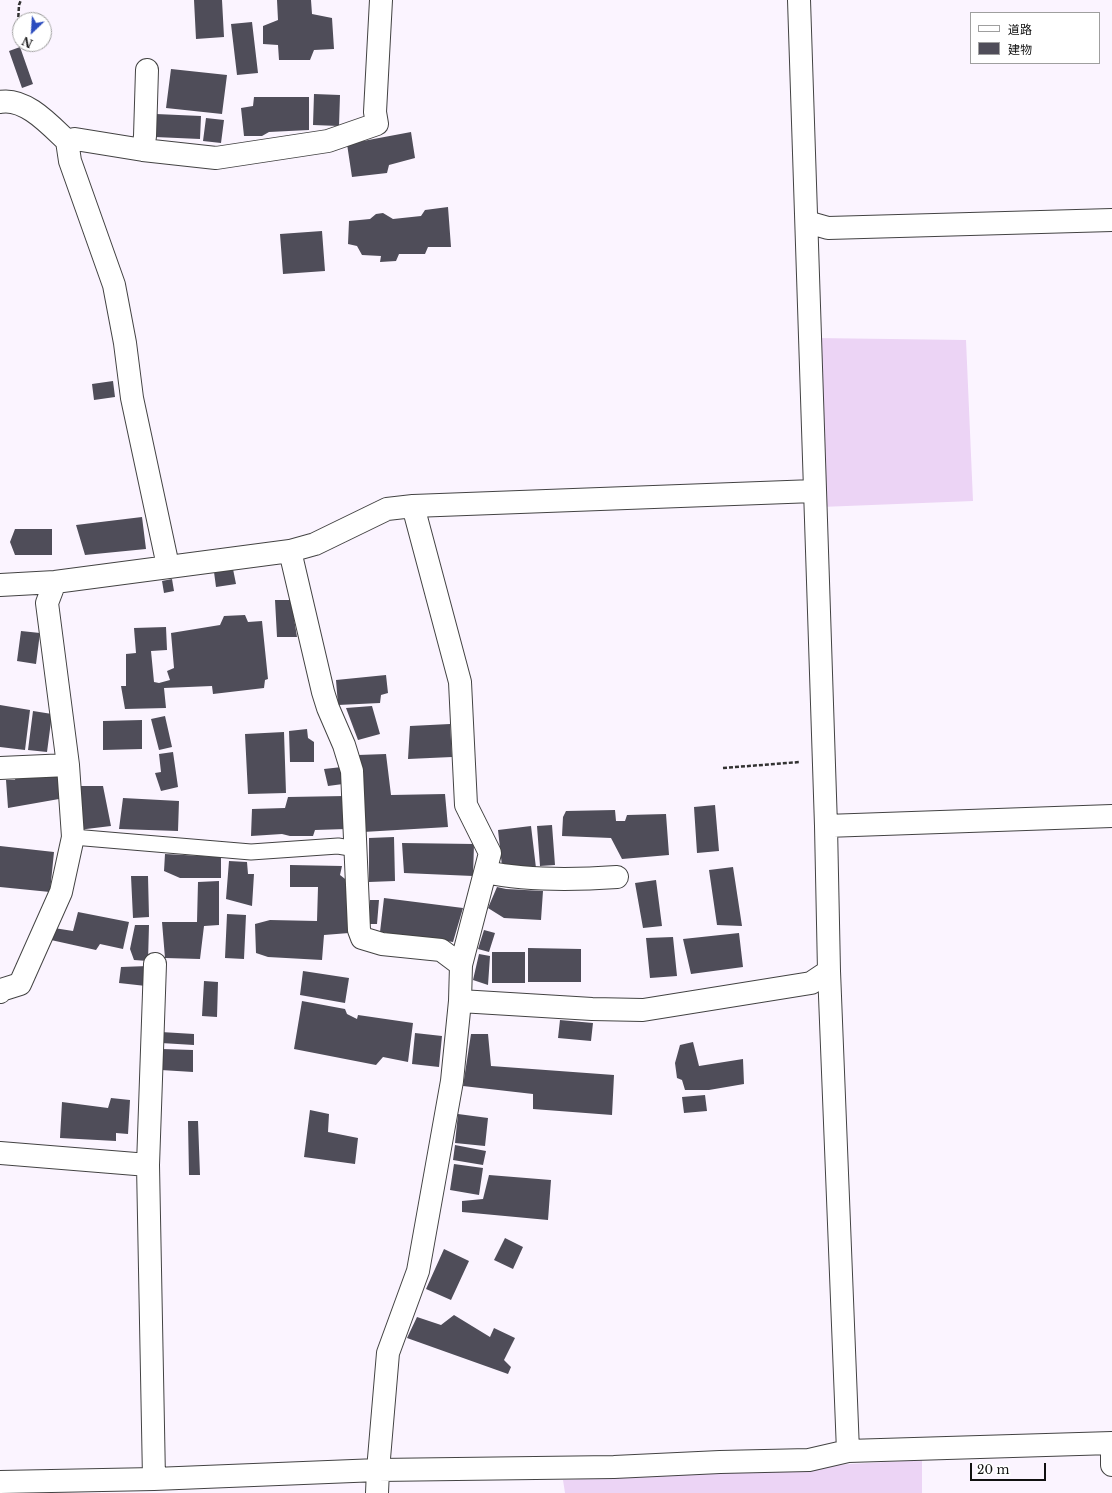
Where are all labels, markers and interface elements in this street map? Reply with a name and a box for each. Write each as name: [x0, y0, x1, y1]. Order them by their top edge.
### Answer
north arrow: [12, 12, 52, 52]
legend: [970, 12, 1100, 64]
text: 道路: [1008, 22, 1032, 37]
text: N: [20, 33, 35, 50]
text: 建物: [1008, 42, 1032, 57]
scale bar: [972, 1455, 1048, 1481]
text: 20 m: [977, 1462, 1009, 1477]

